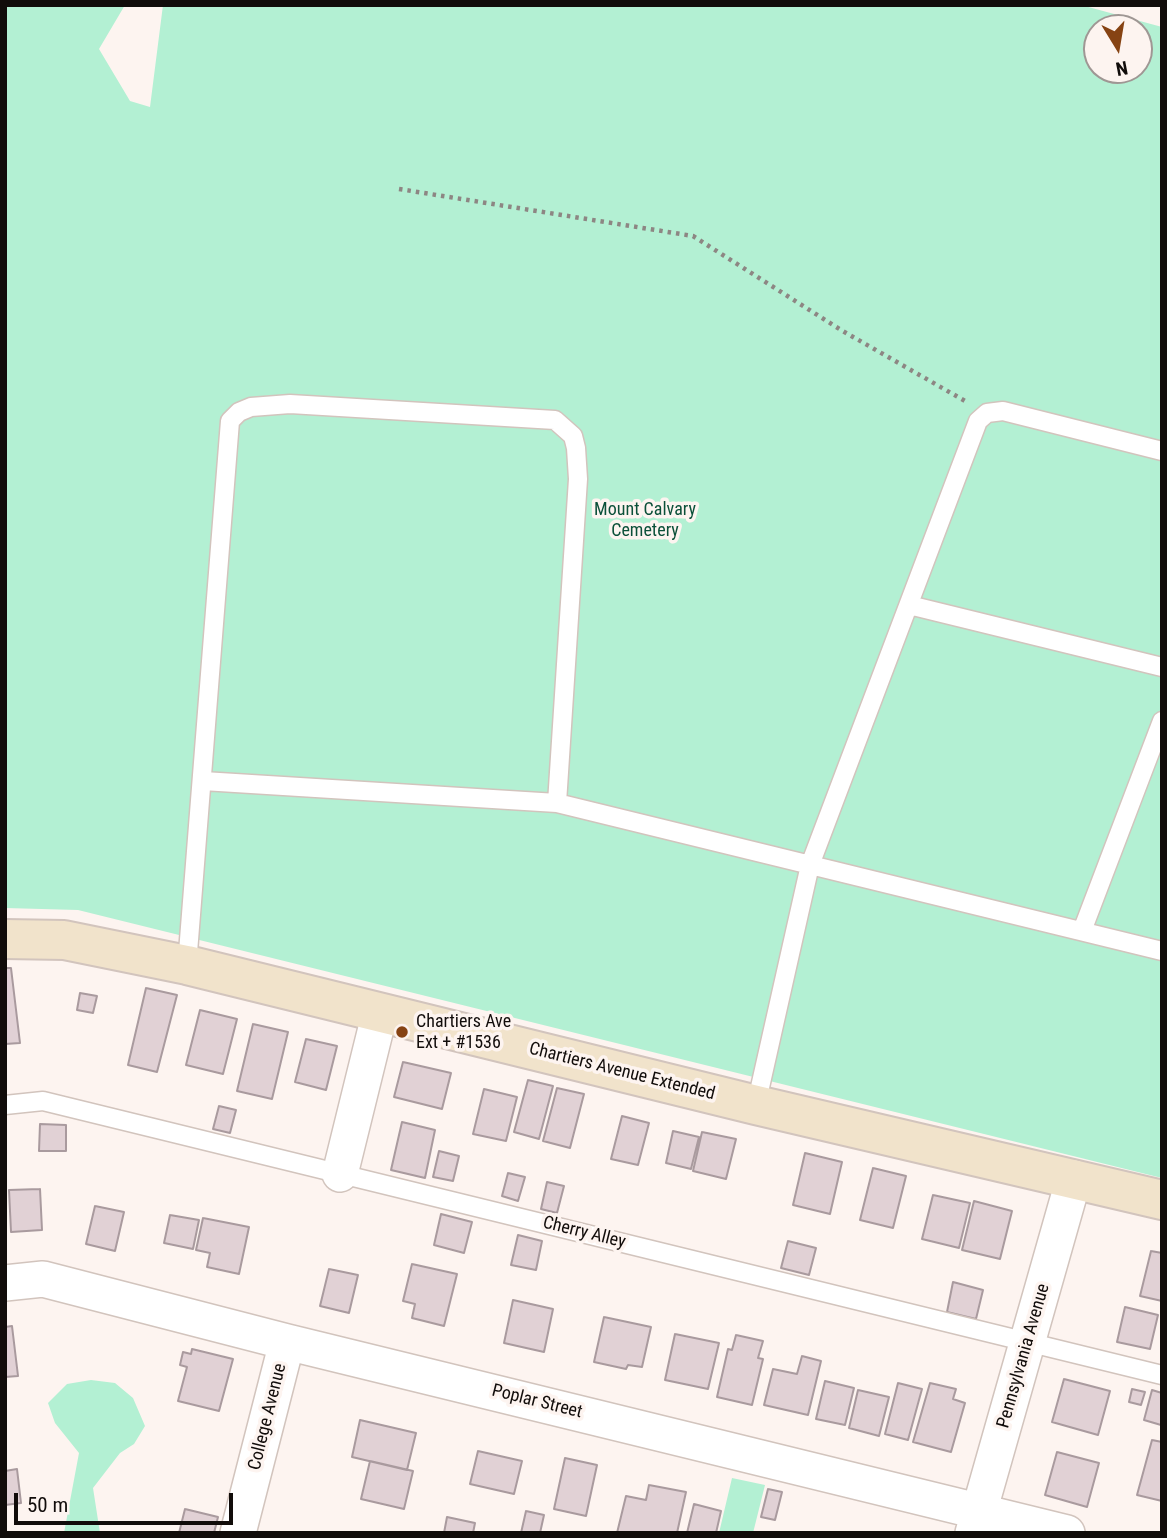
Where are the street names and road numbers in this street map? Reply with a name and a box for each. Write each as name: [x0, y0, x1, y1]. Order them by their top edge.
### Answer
street label: Chartiers Avenue Extended: [527, 1038, 717, 1106]
street label: Cherry Alley: [540, 1212, 628, 1254]
street label: Pennsylvania Avenue: [993, 1281, 1055, 1431]
street label: College Avenue: [244, 1361, 292, 1473]
street label: Poplar Street: [490, 1380, 584, 1424]

